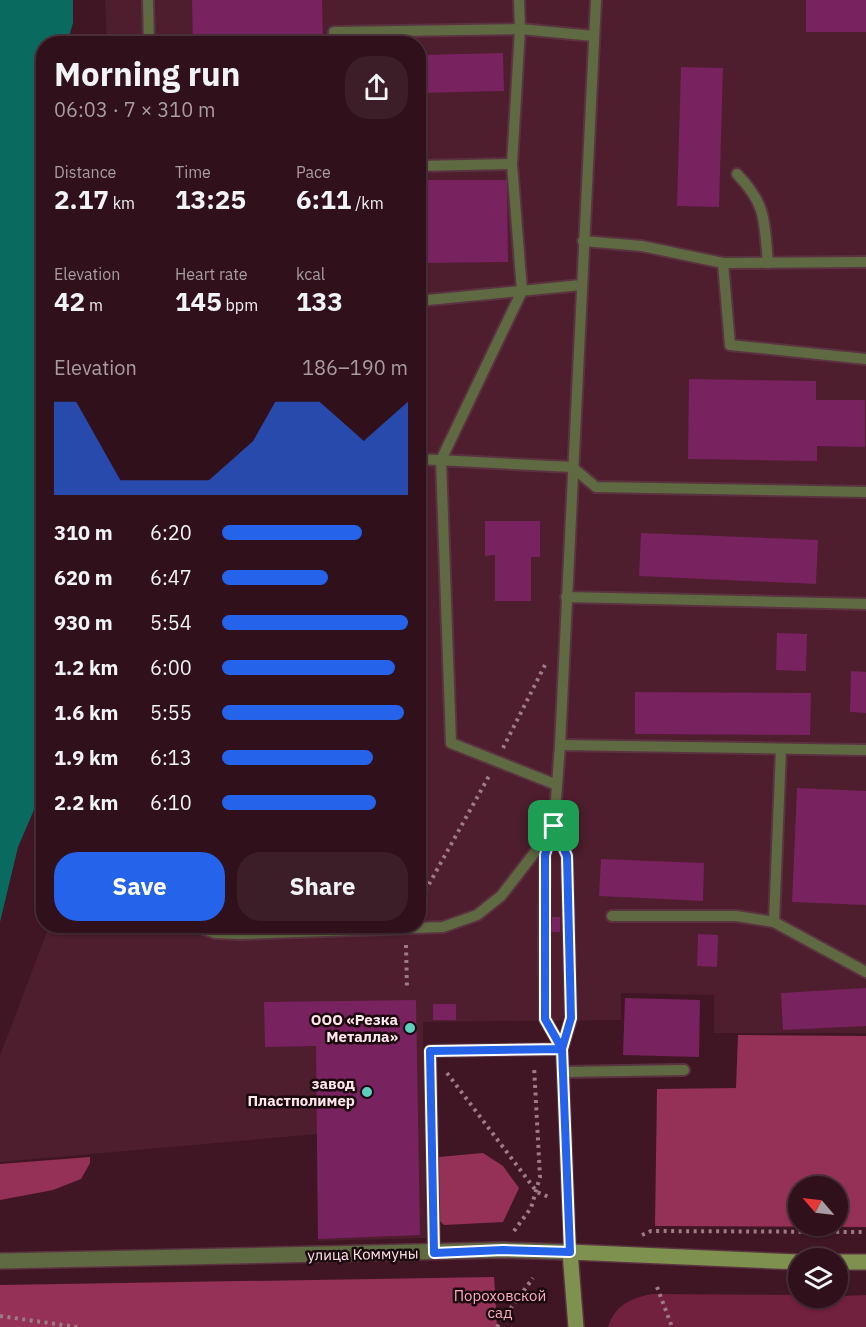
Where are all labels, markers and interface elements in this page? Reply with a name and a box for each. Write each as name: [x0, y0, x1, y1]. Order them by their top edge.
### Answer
text: Morning run: [54, 52, 240, 95]
button: share: [345, 56, 408, 119]
text: 06:03 · 7 × 310 m: [54, 96, 215, 123]
text: Distance: [54, 162, 116, 182]
text: Time: [175, 162, 211, 182]
text: Pace: [296, 162, 331, 182]
text: 2.17: [54, 182, 109, 216]
text: 13:25: [175, 182, 246, 216]
text: 6:11: [296, 182, 351, 216]
text: km: [109, 193, 135, 213]
text: /km: [351, 193, 384, 213]
text: Elevation: [54, 264, 120, 284]
text: Heart rate: [175, 264, 248, 284]
text: kcal: [296, 264, 325, 284]
text: 42: [54, 284, 85, 318]
text: 145: [175, 284, 222, 318]
text: 133: [296, 284, 343, 318]
text: m: [85, 295, 103, 315]
text: bpm: [222, 295, 258, 315]
text: Elevation: [54, 354, 137, 381]
text: 186–190 m: [302, 354, 408, 381]
text: 310 m: [54, 519, 113, 546]
text: 6:20: [150, 519, 192, 546]
text: 620 m: [54, 564, 113, 591]
text: 6:47: [150, 564, 192, 591]
text: 930 m: [54, 609, 113, 636]
text: 5:54: [150, 609, 192, 636]
text: 1.2 km: [54, 654, 118, 681]
text: 6:00: [150, 654, 192, 681]
text: 1.6 km: [54, 699, 118, 726]
text: 5:55: [150, 699, 192, 726]
text: 1.9 km: [54, 744, 118, 771]
text: 6:13: [150, 744, 192, 771]
text: 2.2 km: [54, 789, 118, 816]
text: 6:10: [150, 789, 192, 816]
pin: [528, 800, 579, 851]
icon: arrive: [537, 809, 570, 842]
button: Save: [54, 852, 225, 921]
button: Share: [237, 852, 408, 921]
place label: ООО «Резка Металла»: [311, 1010, 398, 1046]
marker: ООО «Резка Металла»: [403, 1021, 417, 1035]
place label: завод Пластполимер: [247, 1074, 355, 1110]
marker: завод Пластполимер: [360, 1085, 374, 1099]
north arrow: [788, 1176, 848, 1236]
map controls: [788, 1176, 848, 1308]
street label: улица Коммуны: [307, 1244, 419, 1264]
button: layers: [788, 1248, 848, 1308]
park label: Пороховской сад: [454, 1286, 546, 1322]

